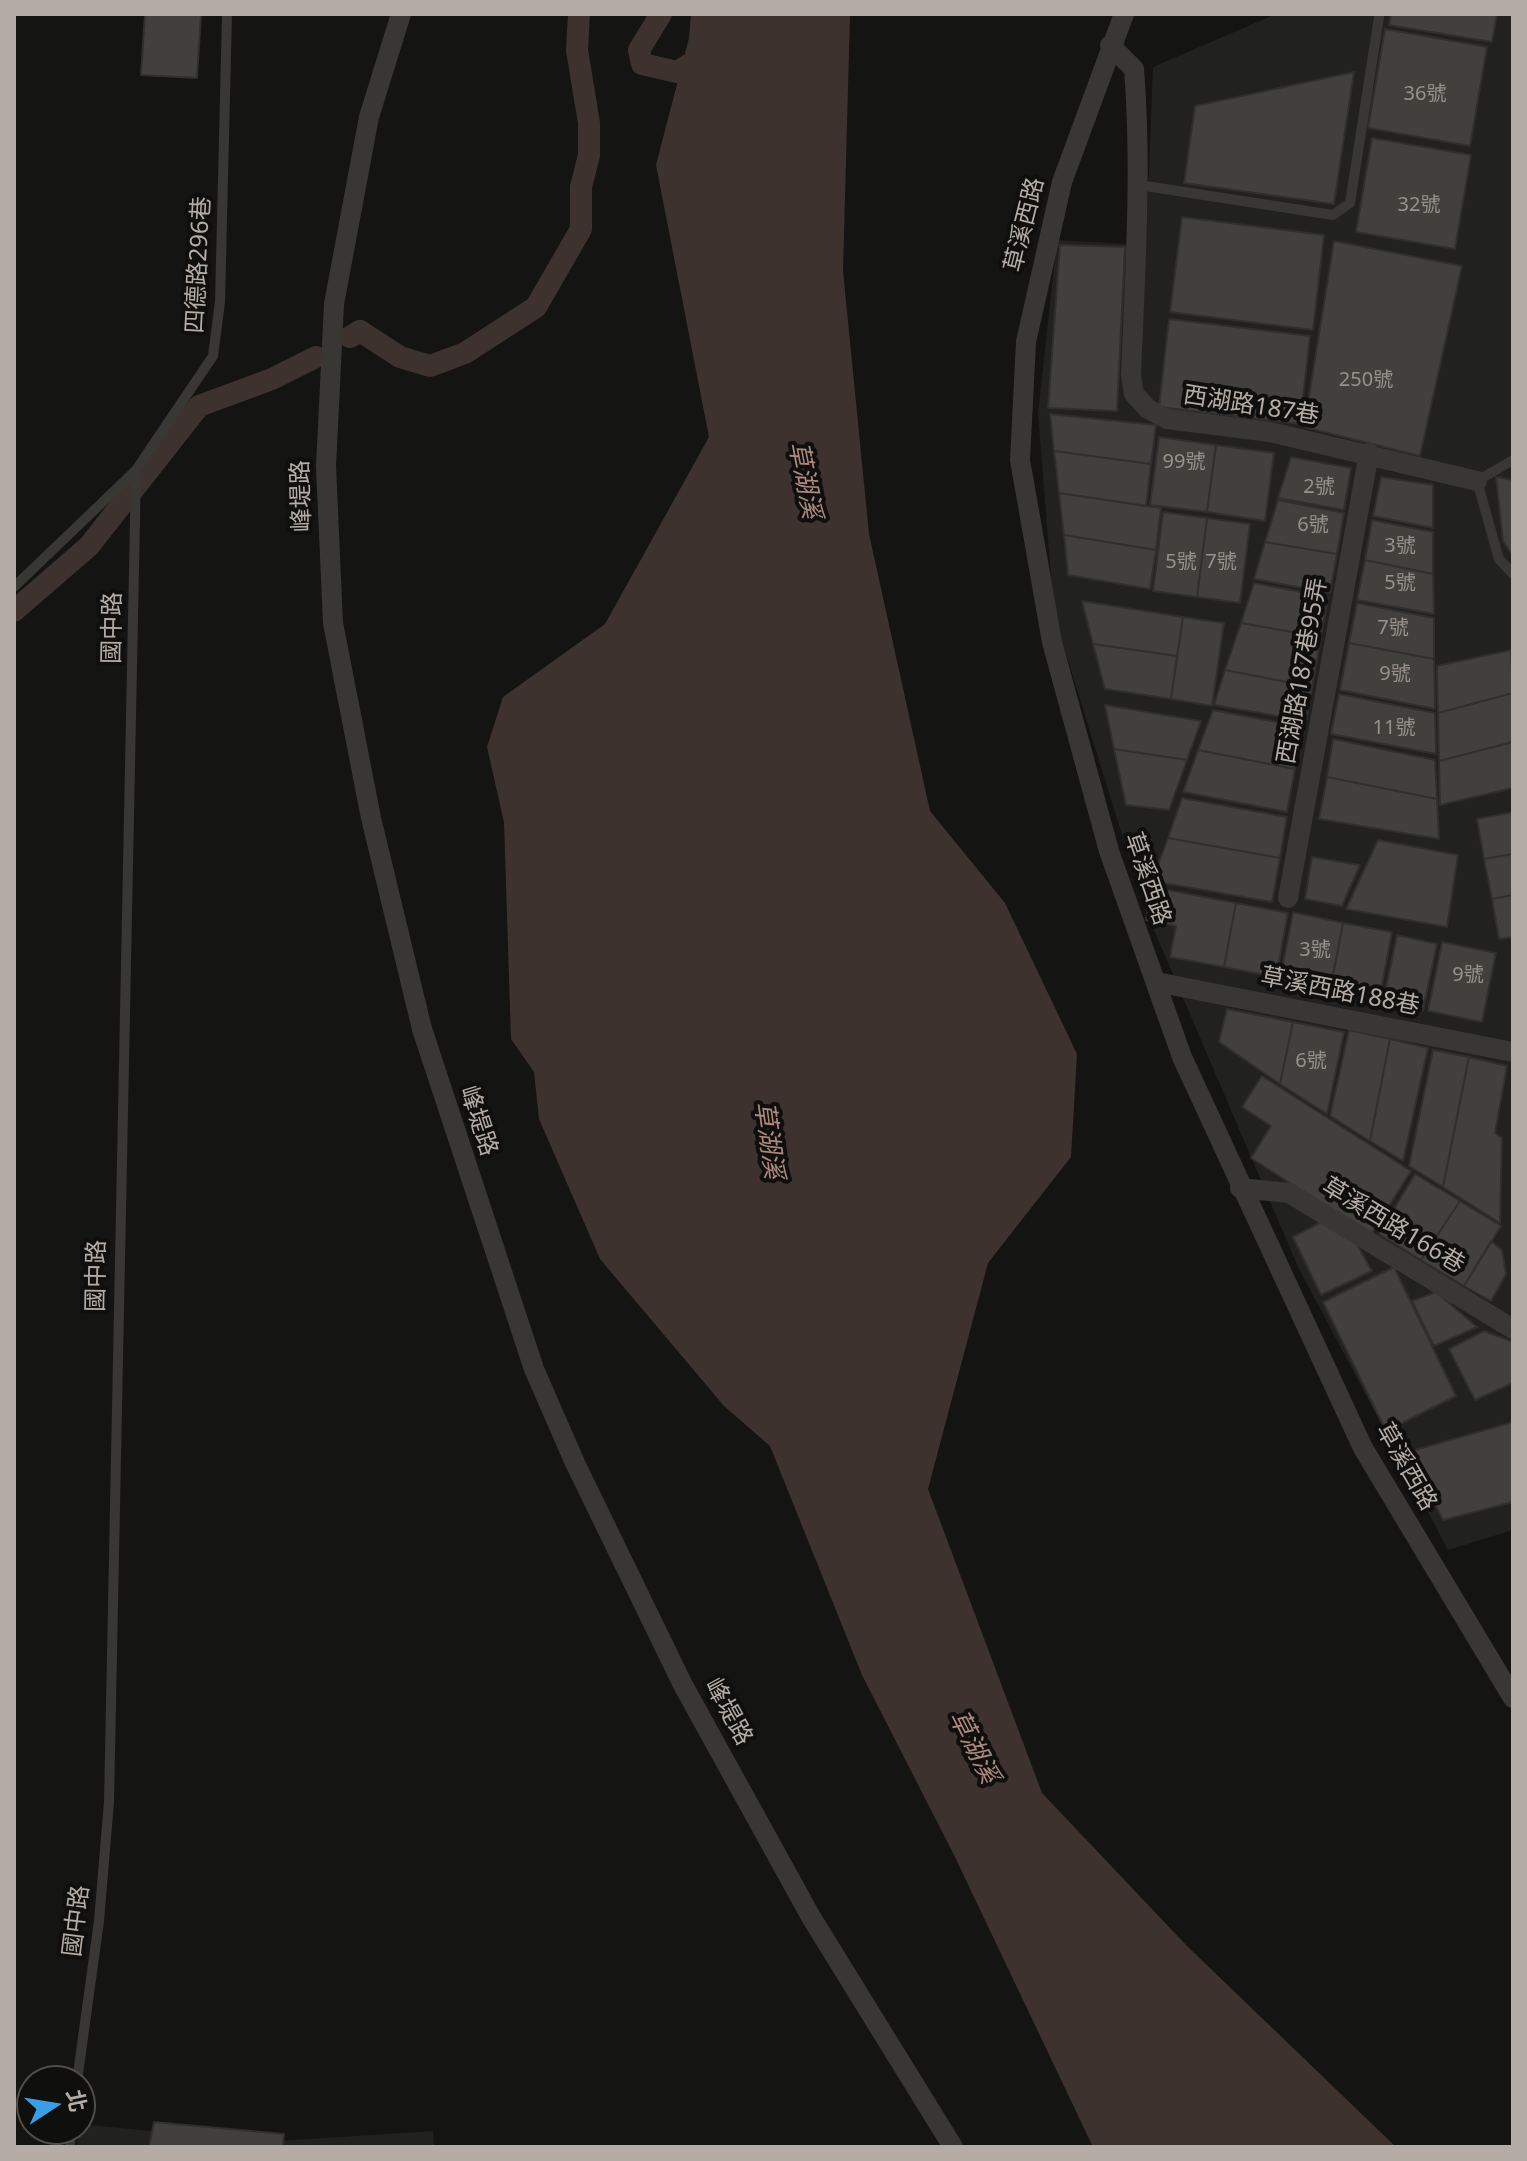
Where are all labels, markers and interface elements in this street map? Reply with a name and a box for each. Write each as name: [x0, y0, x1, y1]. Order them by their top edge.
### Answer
house number: 36號: [1404, 82, 1446, 106]
street label: 草溪西路: [999, 175, 1051, 275]
house number: 32號: [1398, 193, 1440, 217]
street label: 四德路296巷: [181, 196, 217, 334]
house number: 250號: [1339, 368, 1393, 392]
street label: 西湖路187巷: [1181, 381, 1321, 431]
water label: 草湖溪: [781, 439, 827, 521]
house number: 99號: [1163, 450, 1205, 474]
street label: 峰堤路: [286, 460, 318, 532]
house number: 2號: [1303, 475, 1335, 499]
house number: 6號: [1297, 513, 1329, 537]
house number: 3號: [1384, 534, 1416, 558]
house number: 5號: [1165, 550, 1197, 574]
house number: 7號: [1205, 550, 1237, 574]
house number: 5號: [1384, 571, 1416, 595]
street label: 西湖路187巷95弄: [1272, 576, 1334, 766]
street label: 國中路: [98, 592, 128, 664]
house number: 7號: [1377, 616, 1409, 640]
house number: 9號: [1379, 662, 1411, 686]
house number: 11號: [1373, 716, 1415, 740]
street label: 草溪西路: [1118, 829, 1176, 929]
house number: 3號: [1299, 938, 1331, 962]
street label: 草溪西路188巷: [1258, 962, 1422, 1022]
house number: 9號: [1452, 963, 1484, 987]
house number: 6號: [1295, 1049, 1327, 1073]
street label: 峰堤路: [453, 1082, 503, 1160]
water label: 草湖溪: [747, 1099, 789, 1181]
street label: 草溪西路166巷: [1317, 1172, 1469, 1280]
street label: 國中路: [82, 1240, 112, 1312]
street label: 草溪西路: [1370, 1418, 1442, 1516]
street label: 峰堤路: [698, 1674, 758, 1750]
water label: 草湖溪: [941, 1705, 1005, 1789]
street label: 國中路: [58, 1884, 96, 1958]
north arrow: [16, 2065, 96, 2145]
text: 北: [61, 2087, 94, 2114]

